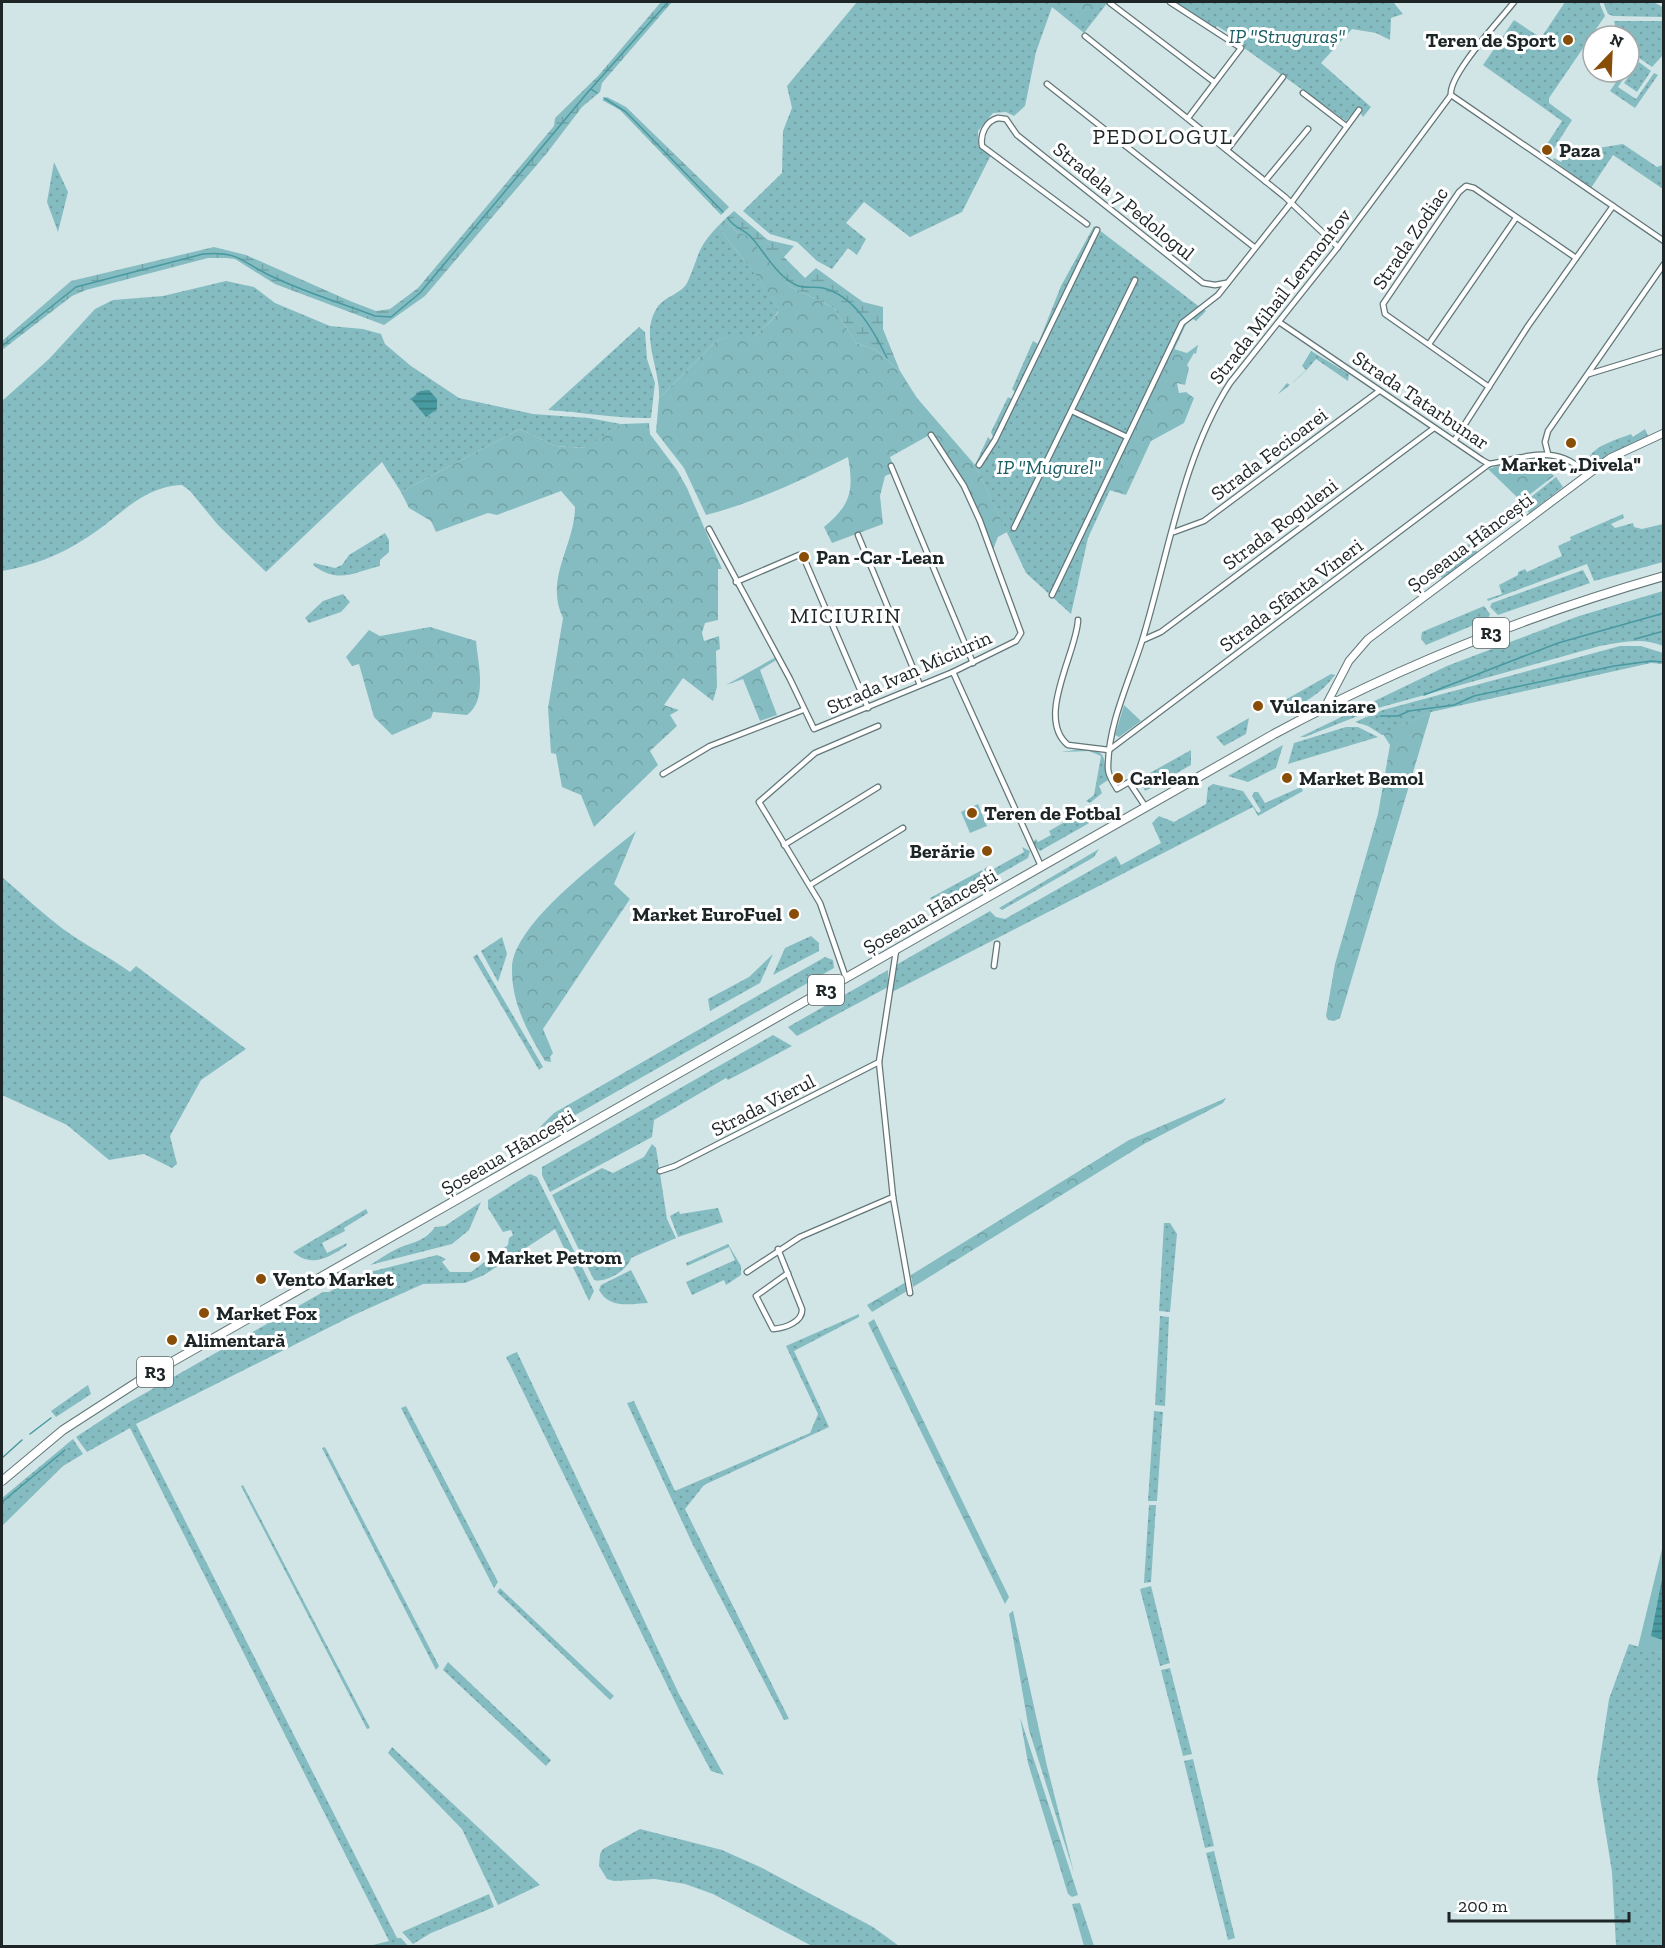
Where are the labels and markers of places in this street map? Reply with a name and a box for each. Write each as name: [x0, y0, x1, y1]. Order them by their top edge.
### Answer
place label: Teren de Sport: [1426, 28, 1557, 52]
marker: Teren de Sport: [1561, 33, 1575, 47]
place label: Paza: [1559, 138, 1601, 162]
marker: Paza: [1540, 143, 1554, 157]
marker: Market „Divela": [1564, 436, 1578, 450]
place label: Market „Divela": [1501, 452, 1641, 476]
place label: Pan -Car -Lean: [816, 545, 944, 569]
marker: Pan -Car -Lean: [797, 550, 811, 564]
place label: Vulcanizare: [1270, 694, 1376, 718]
marker: Vulcanizare: [1251, 699, 1265, 713]
place label: Carlean: [1130, 766, 1199, 790]
place label: Market Bemol: [1299, 766, 1424, 790]
marker: Carlean: [1111, 771, 1125, 785]
marker: Market Bemol: [1280, 771, 1294, 785]
place label: Teren de Fotbal: [984, 801, 1121, 825]
marker: Teren de Fotbal: [965, 806, 979, 820]
place label: Berărie: [910, 839, 975, 863]
marker: Berărie: [980, 844, 994, 858]
place label: Market EuroFuel: [632, 902, 782, 926]
marker: Market EuroFuel: [787, 907, 801, 921]
place label: Market Petrom: [487, 1245, 622, 1269]
marker: Market Petrom: [468, 1250, 482, 1264]
place label: Vento Market: [273, 1267, 395, 1291]
marker: Vento Market: [254, 1272, 268, 1286]
place label: Market Fox: [216, 1301, 317, 1325]
marker: Market Fox: [197, 1306, 211, 1320]
place label: Alimentară: [184, 1328, 285, 1352]
marker: Alimentară: [165, 1333, 179, 1347]

